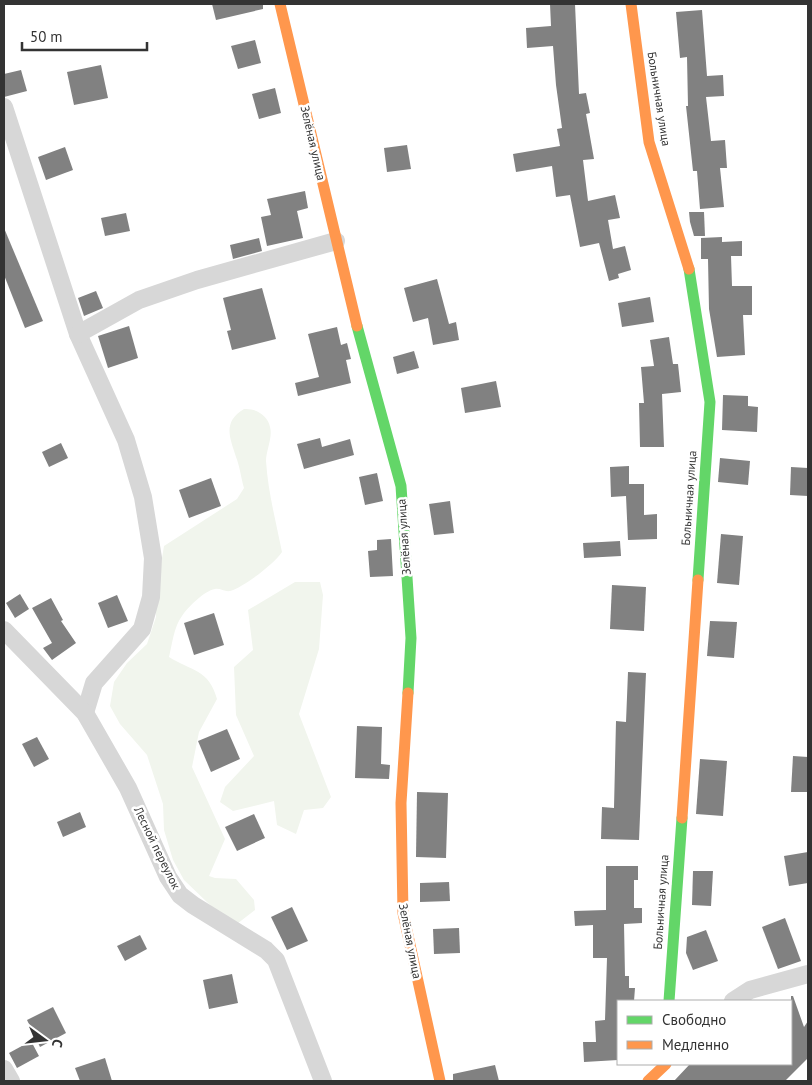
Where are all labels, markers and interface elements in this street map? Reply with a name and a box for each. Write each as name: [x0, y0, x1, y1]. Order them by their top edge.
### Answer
scale bar: [22, 20, 148, 52]
text: 50 m: [30, 27, 63, 46]
street label: Больничная улица: [645, 51, 674, 147]
street label: Зелёная улица: [298, 104, 329, 182]
street label: Больничная улица: [678, 450, 699, 546]
street label: Зелёная улица: [393, 498, 414, 576]
street label: Лесной переулок: [131, 803, 184, 892]
street label: Больничная улица: [650, 854, 671, 950]
street label: Зелёная улица: [396, 902, 425, 980]
legend: [617, 1000, 792, 1065]
text: Свободно: [662, 1010, 726, 1029]
north arrow: [20, 1015, 70, 1065]
text: Медленно: [662, 1035, 729, 1054]
text: С: [48, 1037, 67, 1050]

